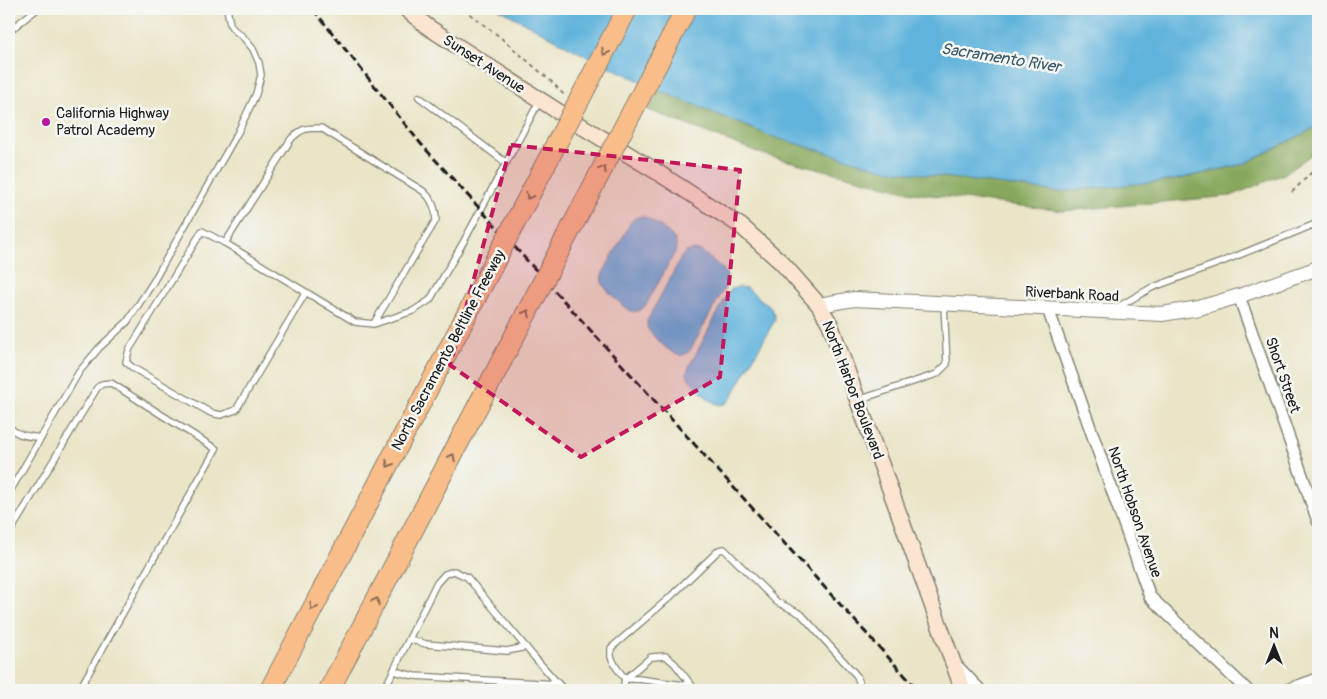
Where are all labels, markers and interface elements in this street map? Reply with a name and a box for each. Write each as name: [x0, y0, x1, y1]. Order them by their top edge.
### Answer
street label: Sunset Avenue: [439, 31, 529, 98]
water label: Sacramento River: [940, 39, 1064, 78]
one-way arrow: [601, 47, 611, 56]
place label: California Highway Patrol Academy: [56, 104, 169, 140]
marker: California Highway Patrol Academy: [40, 116, 52, 128]
one-way arrow: [596, 165, 606, 174]
one-way arrow: [525, 191, 535, 200]
street label: North Sacramento Beltline Freeway: [387, 246, 510, 454]
street label: Riverbank Road: [1024, 283, 1120, 306]
one-way arrow: [521, 309, 531, 318]
street label: North Harbor Boulevard: [817, 318, 888, 462]
street label: Short Street: [1261, 335, 1305, 417]
street label: North Hobson Avenue: [1103, 444, 1166, 581]
one-way arrow: [446, 453, 456, 462]
one-way arrow: [385, 458, 395, 467]
one-way arrow: [370, 597, 380, 606]
one-way arrow: [309, 602, 319, 611]
north arrow: [1250, 622, 1300, 672]
text: N: [1269, 625, 1279, 642]

